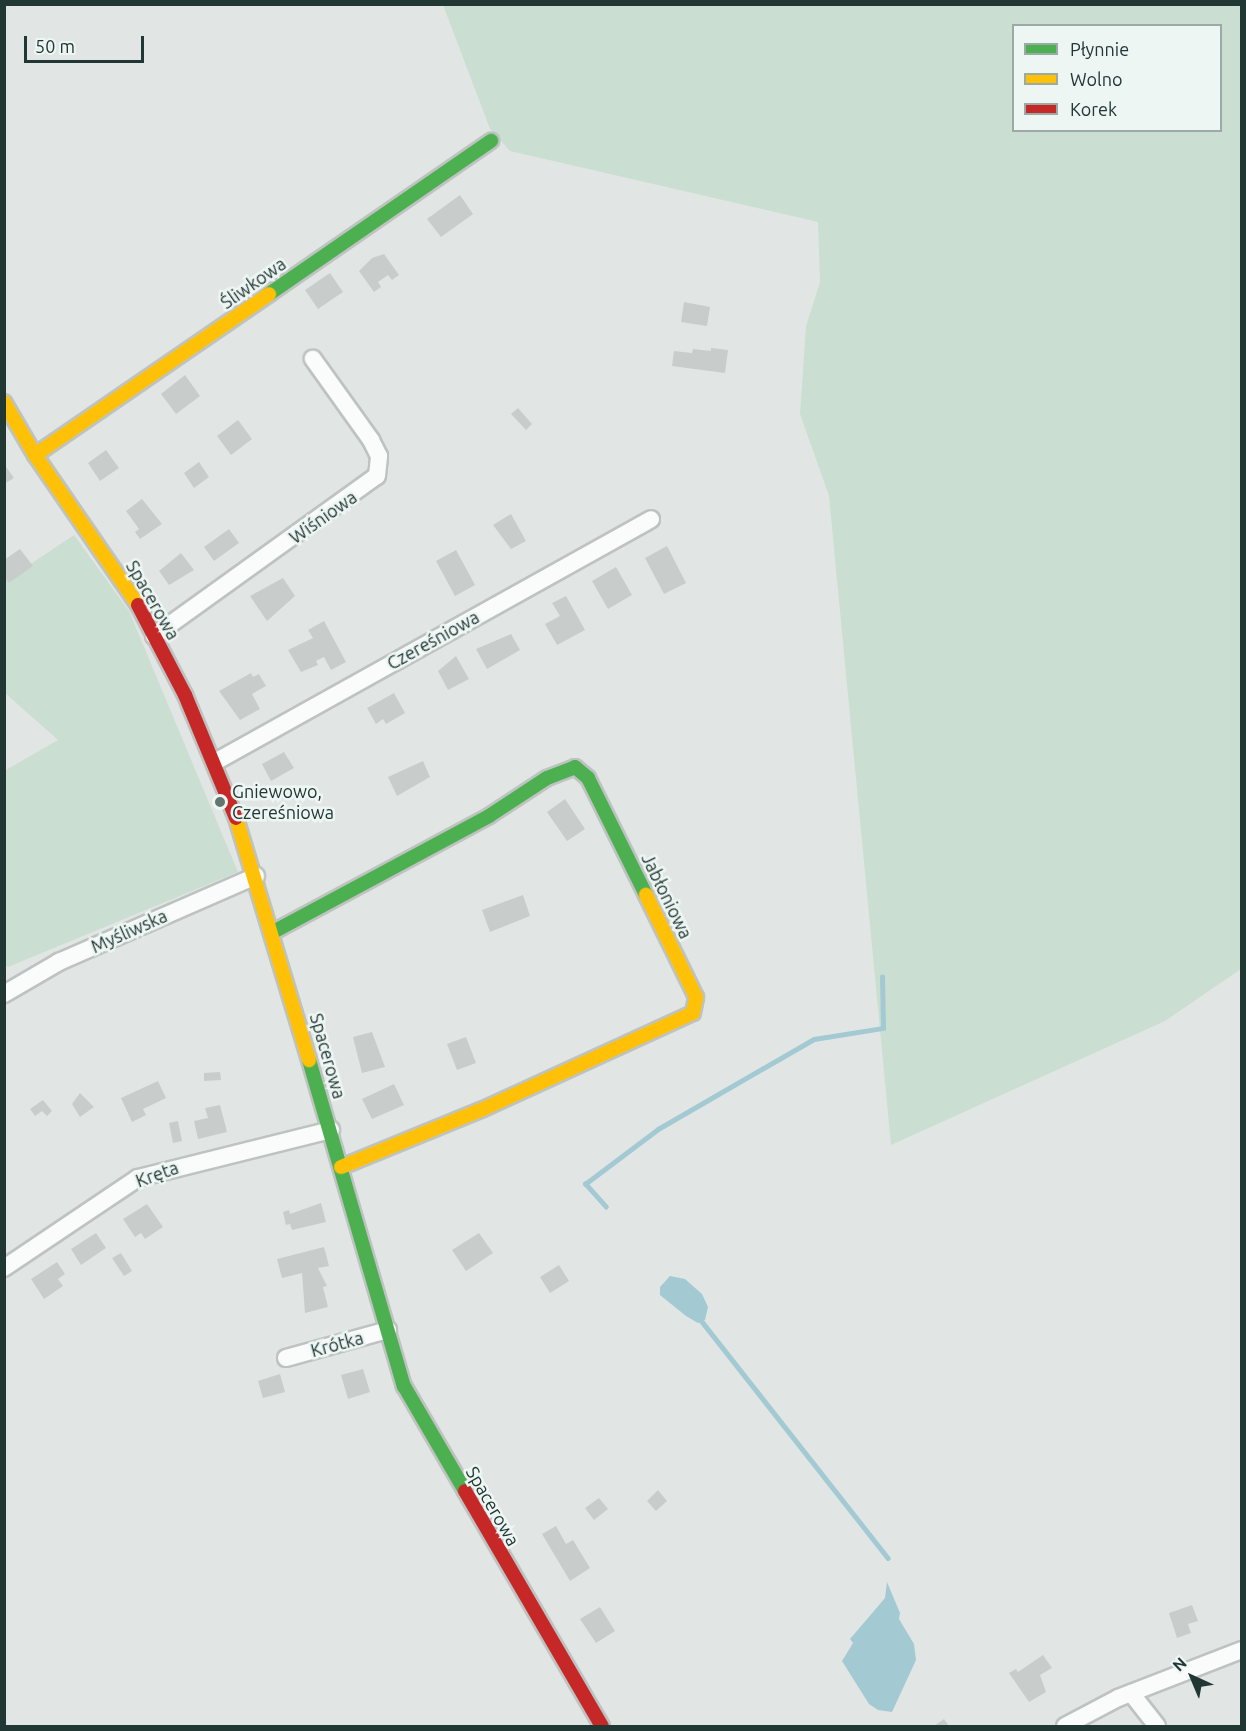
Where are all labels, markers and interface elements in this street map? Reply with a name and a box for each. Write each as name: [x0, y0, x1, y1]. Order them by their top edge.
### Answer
scale bar: [27, 24, 147, 62]
legend: [1012, 24, 1222, 132]
text: 50 m: [35, 36, 75, 56]
text: Płynnie: [1070, 39, 1129, 59]
text: Wolno: [1070, 69, 1122, 89]
text: Korek: [1070, 99, 1117, 119]
street label: Śliwkowa: [216, 253, 290, 313]
street label: Wiśniowa: [285, 486, 361, 548]
street label: Spacerowa: [122, 557, 184, 643]
street label: Czereśniowa: [383, 606, 483, 674]
place label: Gniewowo, Czereśniowa: [232, 781, 334, 824]
marker: Gniewowo, Czereśniowa: [213, 795, 227, 809]
street label: Jabłoniowa: [637, 850, 697, 942]
street label: Myśliwska: [87, 905, 171, 957]
street label: Spacerowa: [305, 1011, 351, 1101]
street label: Kręta: [133, 1156, 181, 1192]
street label: Krótka: [308, 1327, 366, 1361]
street label: Spacerowa: [462, 1463, 524, 1549]
north arrow: [1162, 1647, 1222, 1707]
text: N: [1169, 1653, 1190, 1675]

